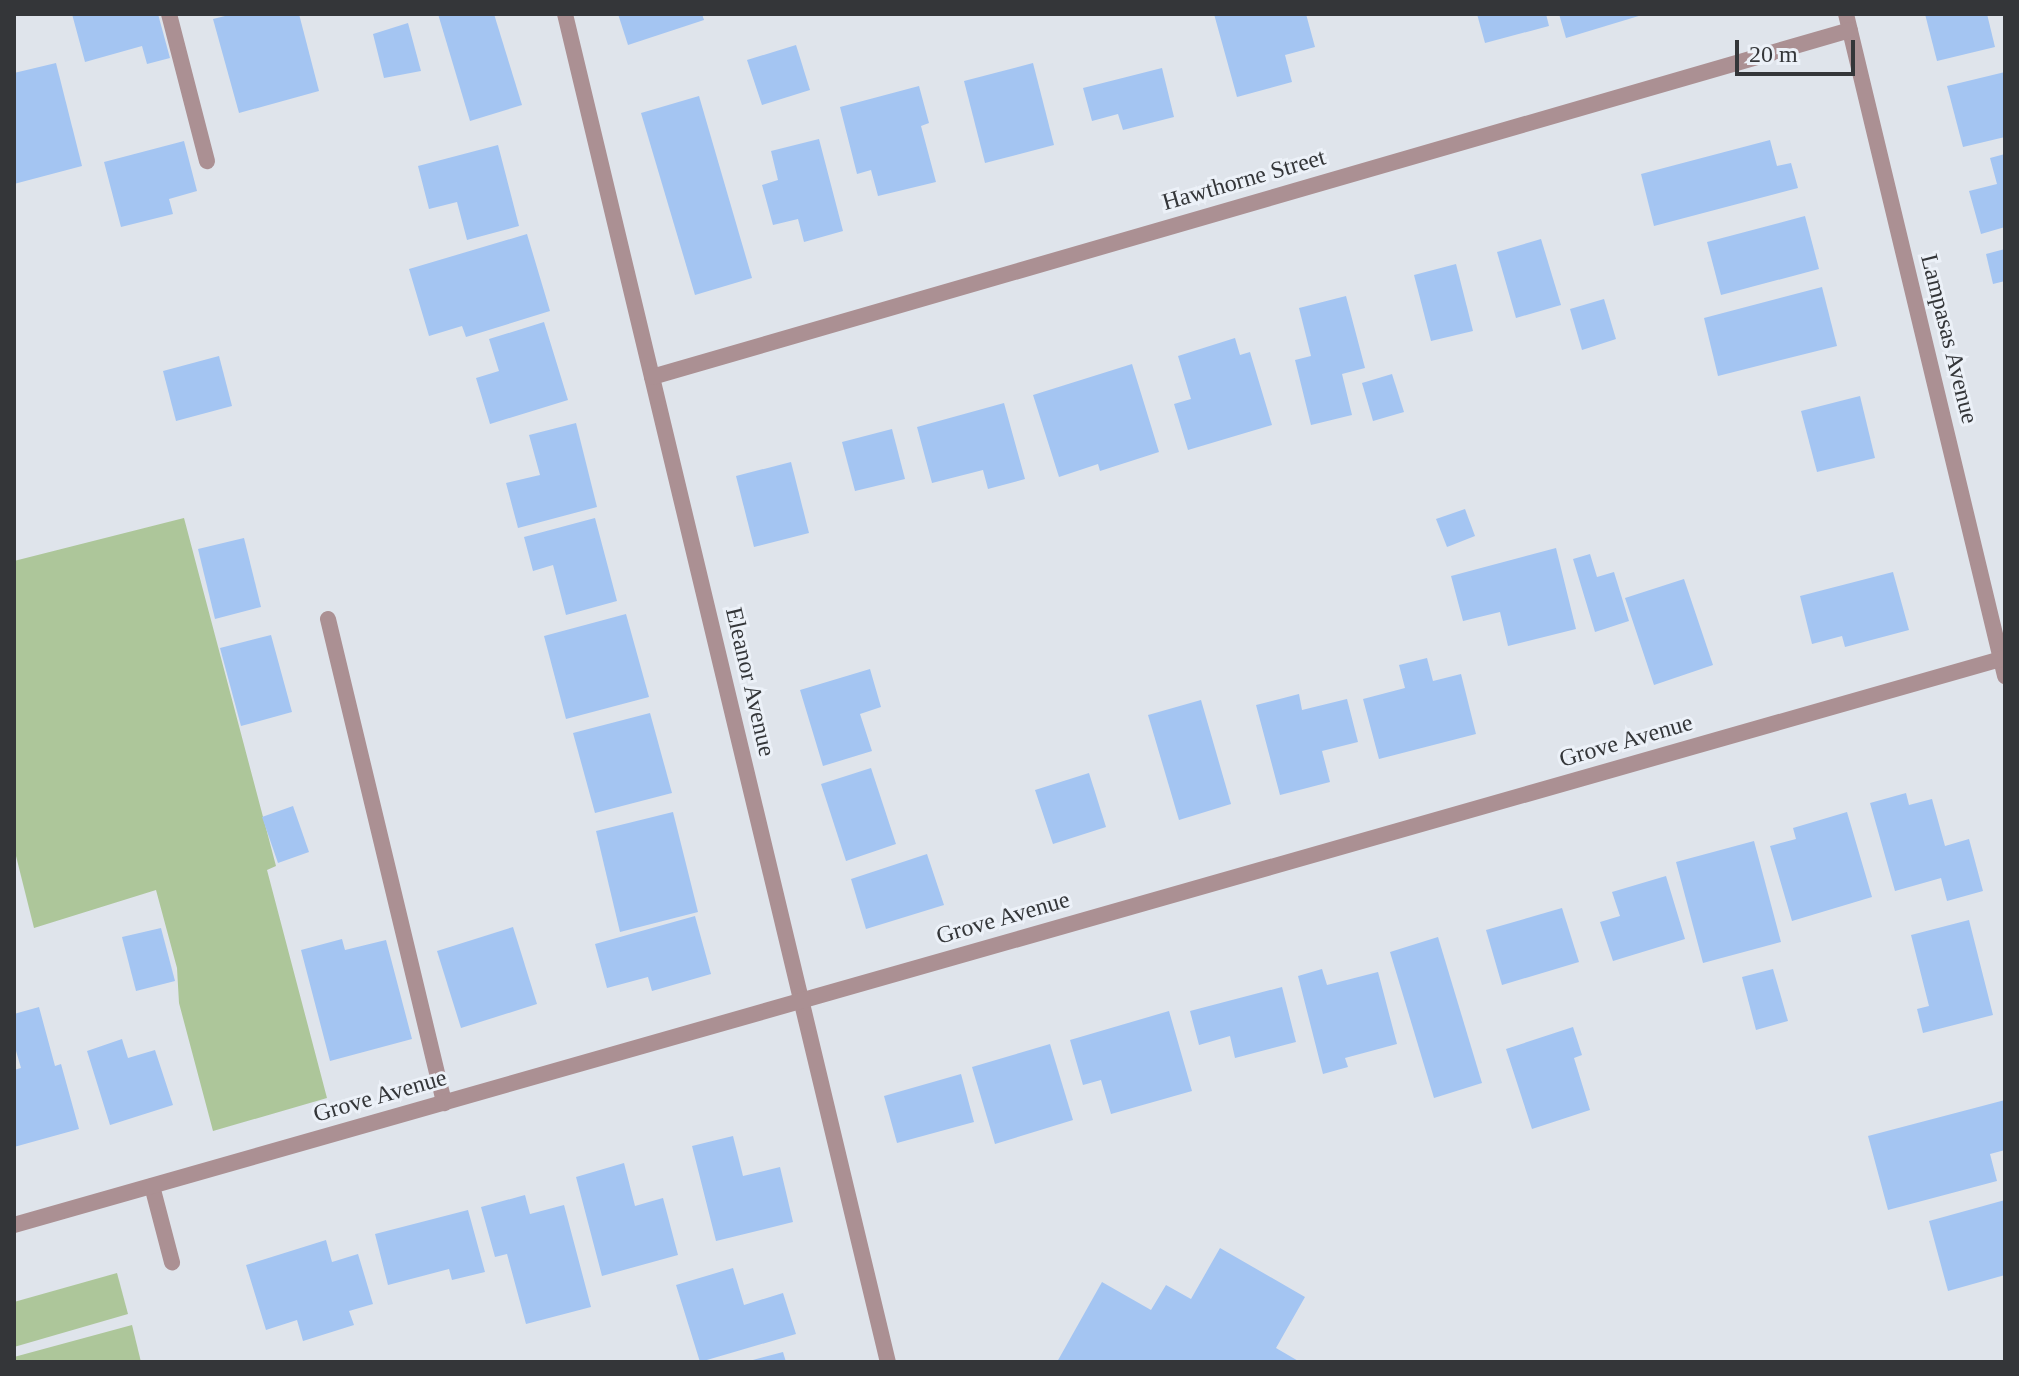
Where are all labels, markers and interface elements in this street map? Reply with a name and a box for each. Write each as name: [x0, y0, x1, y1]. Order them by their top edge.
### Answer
scale bar: [1739, 24, 1859, 74]
text: 20 m: [1749, 41, 1798, 67]
street label: Hawthorne Street: [1159, 143, 1329, 217]
street label: Lampasas Avenue: [1914, 251, 1984, 427]
street label: Eleanor Avenue: [719, 604, 781, 760]
street label: Grove Avenue: [1555, 708, 1697, 774]
street label: Grove Avenue: [932, 885, 1074, 951]
street label: Grove Avenue: [309, 1063, 451, 1129]

